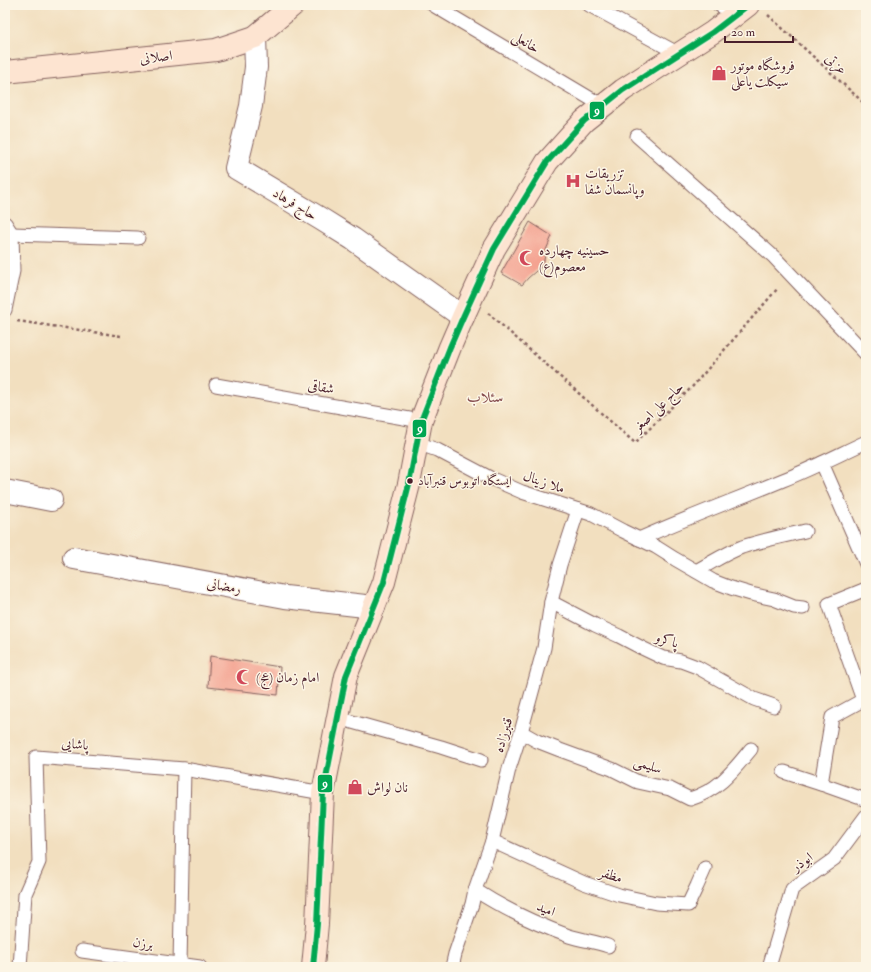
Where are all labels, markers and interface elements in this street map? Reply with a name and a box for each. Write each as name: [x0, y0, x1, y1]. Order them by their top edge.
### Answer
scale bar: [725, 18, 793, 44]
text: 20 m: [731, 25, 756, 40]
street label: خانعلی: [509, 27, 543, 58]
street label: اصلانی: [139, 47, 173, 67]
street label: عزتی: [821, 50, 850, 79]
place label: فروشگاه موتور سیکلت یاعلی: [729, 56, 795, 91]
shop icon: فروشگاه موتور سیکلت یاعلی: [710, 64, 728, 82]
line badge: 9: [589, 101, 605, 120]
text: 9: [593, 104, 600, 117]
place label: تزریقات وپانسمان شفا: [585, 165, 645, 200]
hospital icon: تزریقات وپانسمان شفا: [564, 172, 582, 190]
street label: حاج فرهاد: [268, 184, 320, 227]
place label: حسینیه چهارده معصوم(ع): [539, 242, 610, 279]
mosque icon: حسینیه چهارده معصوم(ع): [518, 249, 536, 267]
street label: شقاقی: [307, 376, 336, 398]
street label: حاج علی اصغر: [628, 379, 690, 440]
district label: سئلاب: [467, 388, 503, 407]
line badge: 9: [412, 419, 427, 438]
text: 9: [416, 422, 423, 435]
street label: ملا زینال: [521, 467, 567, 497]
place label: ایستگاه اتوبوس قنبرآباد: [418, 472, 512, 489]
marker: ایستگاه اتوبوس قنبرآباد: [405, 476, 415, 486]
street label: رمضانی: [205, 575, 243, 597]
street label: پاکرو: [651, 628, 682, 654]
mosque icon: امام زمان (عج): [235, 668, 253, 686]
place label: امام زمان (عج): [256, 669, 319, 690]
street label: قنبرزاده: [490, 716, 516, 754]
street label: پاشایی: [60, 734, 91, 756]
street label: سلیمی: [631, 752, 664, 779]
line badge: 9: [317, 774, 333, 793]
text: 9: [321, 777, 328, 790]
shop icon: نان لواش: [346, 778, 364, 796]
place label: نان لواش: [367, 779, 408, 796]
street label: ابوذر: [786, 849, 816, 877]
street label: مظفر: [595, 863, 625, 887]
street label: امید: [534, 898, 558, 920]
street label: برزن: [132, 933, 155, 953]

